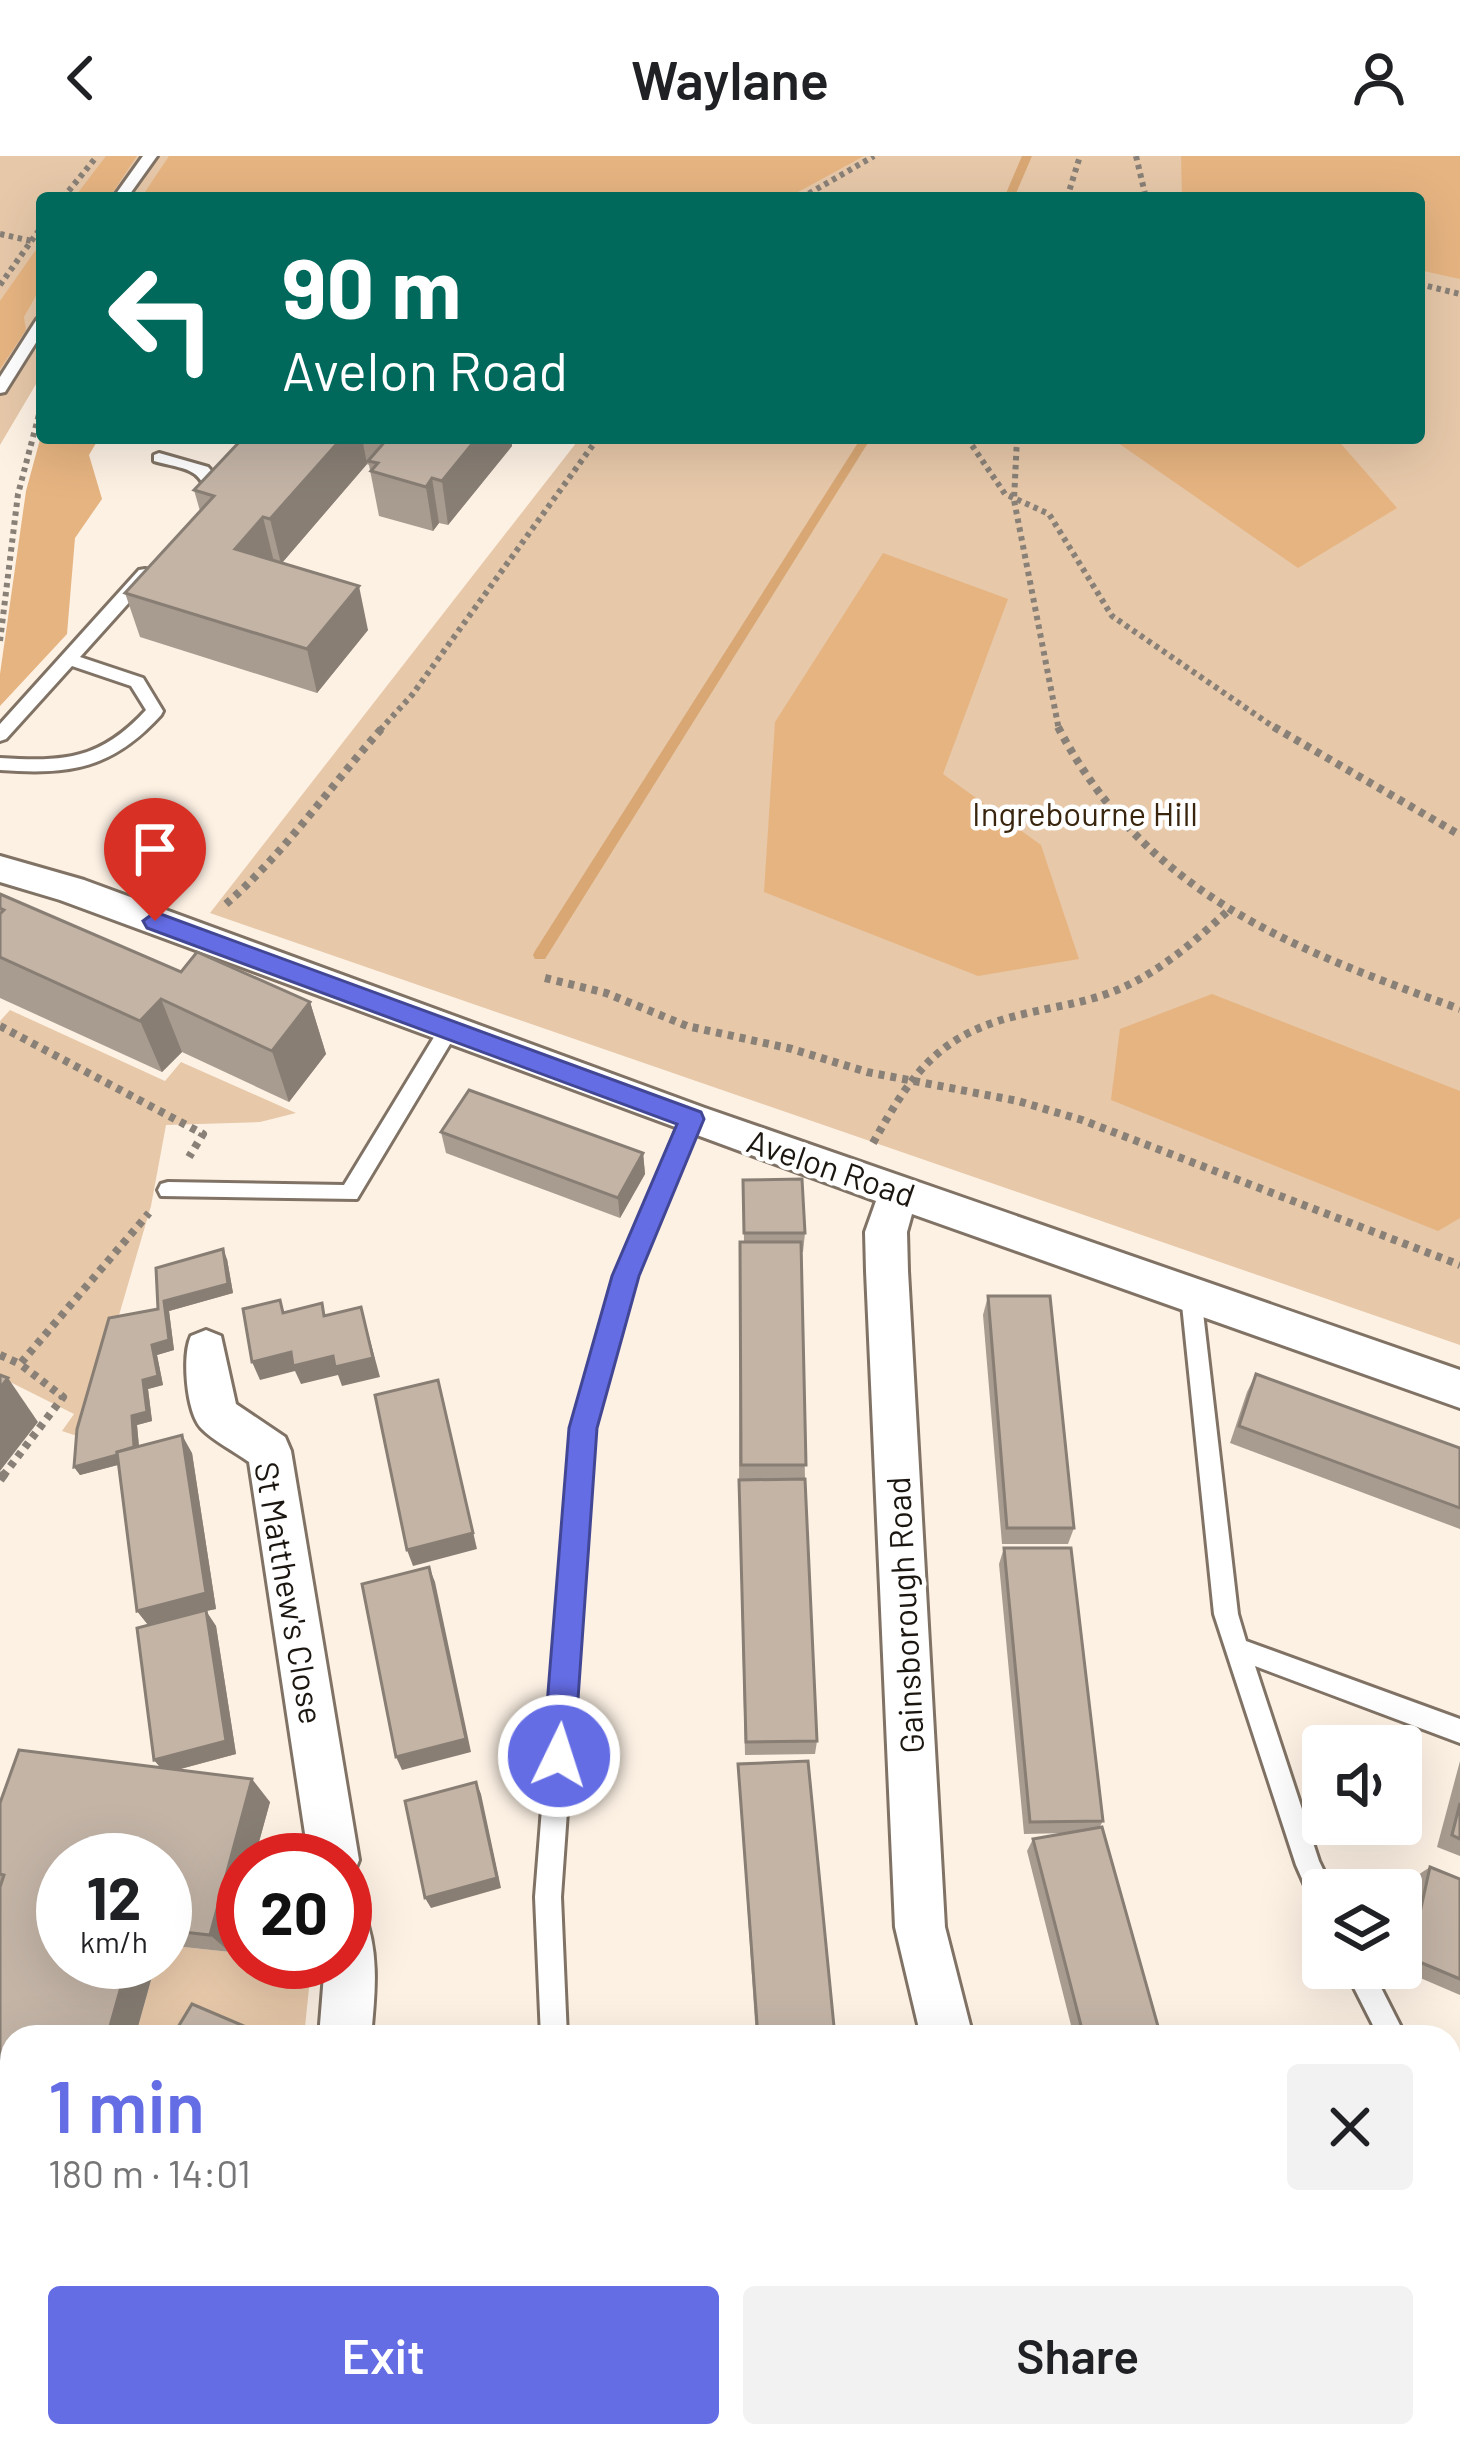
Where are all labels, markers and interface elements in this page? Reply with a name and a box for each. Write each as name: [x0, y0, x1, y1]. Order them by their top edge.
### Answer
icon: back: [48, 45, 114, 111]
icon: person: [1346, 45, 1412, 111]
text: Waylane: [631, 46, 829, 111]
text: 90 m: [282, 235, 461, 336]
icon: left: [84, 240, 240, 396]
text: Avelon Road: [282, 337, 568, 402]
park label: Ingrebourne Hill: [972, 793, 1198, 833]
pin: [104, 798, 206, 921]
icon: arrive: [122, 816, 188, 882]
street label: Avelon Road: [742, 1120, 920, 1214]
street label: St Matthew's Close: [247, 1458, 333, 1727]
street label: Gainsborough Road: [877, 1476, 931, 1755]
position arrow: [496, 1693, 622, 1819]
map controls: [1302, 1725, 1422, 1989]
button: sound: [1302, 1725, 1422, 1845]
speed limit sign: 20: [216, 1833, 372, 1989]
text: 12: [87, 1860, 141, 1932]
button: layers: [1302, 1869, 1422, 1989]
text: km/h: [80, 1923, 148, 1959]
text: 1 min: [48, 2061, 205, 2147]
button: close: [1287, 2064, 1413, 2190]
text: 180 m · 14:01: [48, 2149, 251, 2196]
button: Exit: [48, 2286, 719, 2424]
button: Share: [743, 2286, 1413, 2424]

